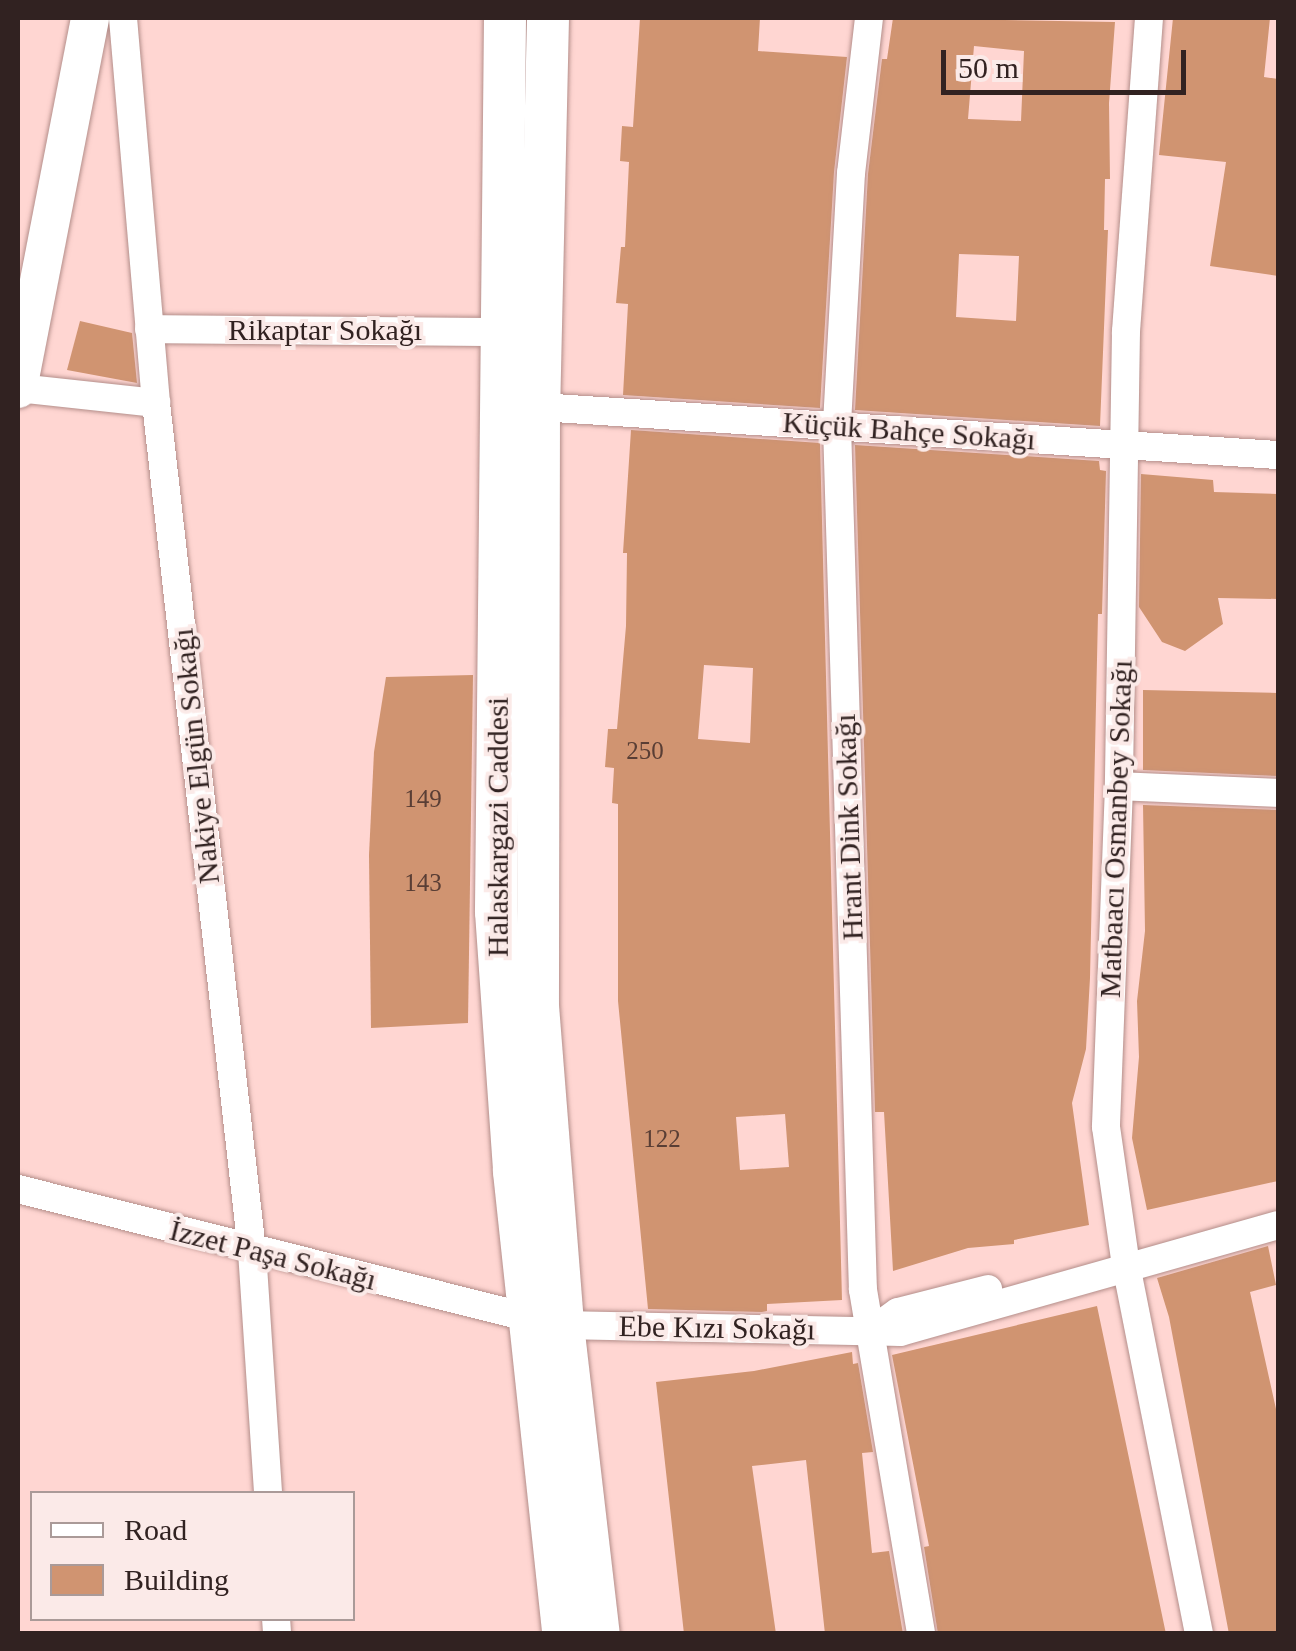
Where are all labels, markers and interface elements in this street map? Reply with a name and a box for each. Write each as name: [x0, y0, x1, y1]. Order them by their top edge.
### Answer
scale bar: [946, 30, 1191, 92]
text: 50 m: [958, 51, 1019, 84]
street label: Rikaptar Sokağı: [228, 312, 422, 348]
street label: Küçük Bahçe Sokağı: [781, 404, 1037, 458]
street label: Nakiye Elgün Sokağı: [165, 627, 227, 885]
street label: Matbaacı Osmanbey Sokağı: [1092, 659, 1140, 999]
street label: Halaskargazi Caddesi: [480, 697, 516, 957]
street label: Hrant Dink Sokağı: [827, 713, 871, 941]
house number: 250: [626, 736, 664, 766]
house number: 149: [404, 784, 442, 814]
house number: 143: [404, 868, 442, 898]
house number: 122: [643, 1124, 681, 1154]
street label: İzzet Paşa Sokağı: [166, 1212, 380, 1298]
street label: Ebe Kızı Sokağı: [618, 1308, 816, 1348]
legend: [30, 1491, 355, 1621]
text: Road: [124, 1513, 187, 1546]
text: Building: [124, 1563, 229, 1596]

